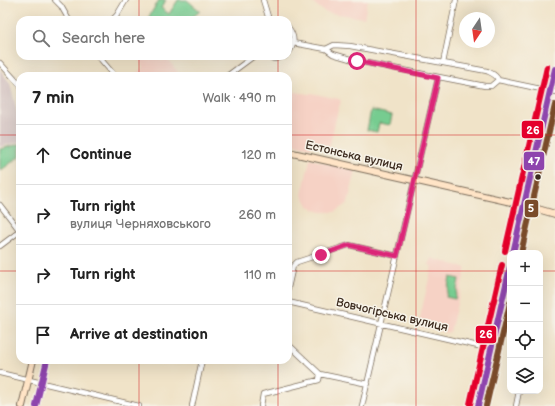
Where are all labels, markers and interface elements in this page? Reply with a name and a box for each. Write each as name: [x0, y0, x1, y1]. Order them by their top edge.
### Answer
north arrow: [459, 12, 495, 48]
search box: [16, 16, 292, 60]
icon: search: [30, 27, 52, 49]
text: Search here: [62, 29, 145, 48]
route start: [348, 52, 366, 70]
text: 7 min: [32, 88, 74, 108]
text: Walk · 490 m: [202, 90, 276, 106]
line badge: 26: [521, 120, 544, 139]
text: 26: [526, 124, 540, 137]
street label: Естонська вулиця: [304, 138, 404, 175]
icon: ahead: [32, 144, 54, 166]
text: Continue: [70, 145, 132, 164]
text: 120 m: [241, 147, 276, 163]
line badge: 47: [523, 151, 545, 171]
text: 47: [528, 155, 540, 168]
unlabelled marker: [533, 172, 543, 182]
text: Turn right: [70, 197, 135, 216]
line badge: 5: [524, 199, 539, 218]
text: 5: [528, 202, 535, 215]
icon: right: [32, 204, 54, 226]
text: 260 m: [238, 207, 276, 223]
text: вулиця Черняховського: [70, 216, 211, 232]
route end: [312, 246, 330, 264]
map controls: [507, 250, 543, 394]
button: +: [507, 250, 543, 286]
icon: right: [32, 264, 54, 286]
text: Turn right: [70, 265, 135, 284]
text: 110 m: [244, 267, 276, 283]
button: −: [507, 286, 543, 322]
street label: Вовчогірська вулиця: [335, 295, 450, 335]
button: locate: [507, 322, 543, 358]
icon: arrive: [32, 324, 54, 346]
text: Arrive at destination: [70, 325, 208, 344]
line badge: 26: [475, 325, 497, 344]
text: 26: [479, 328, 493, 341]
button: layers: [507, 358, 543, 394]

